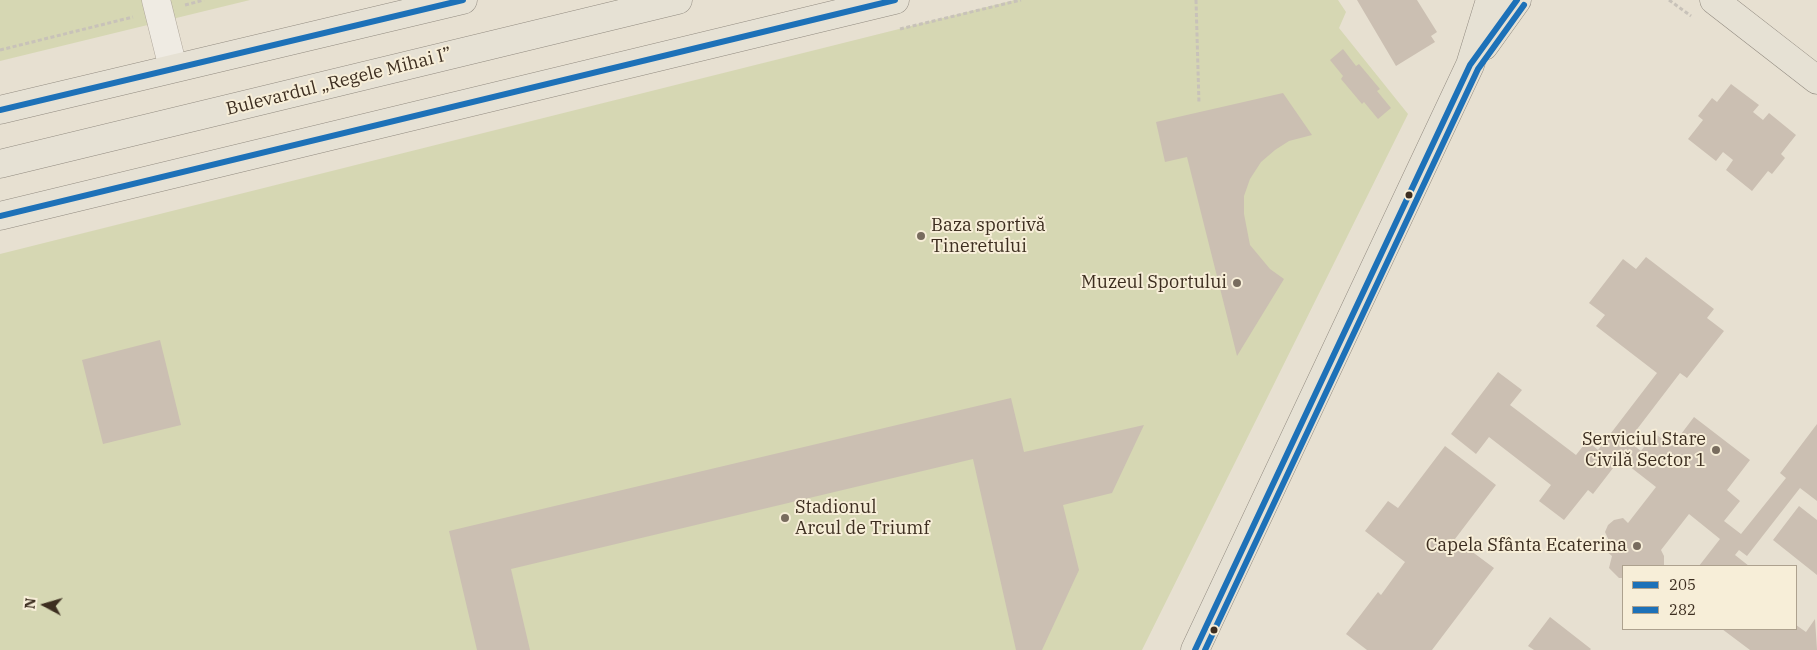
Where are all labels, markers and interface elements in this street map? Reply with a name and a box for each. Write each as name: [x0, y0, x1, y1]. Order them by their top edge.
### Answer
street label: Bulevardul „Regele Mihai I”: [224, 43, 454, 121]
unlabelled marker: [1404, 190, 1414, 200]
place label: Baza sportivă Tineretului: [931, 215, 1046, 258]
marker: Baza sportivă Tineretului: [915, 230, 927, 242]
place label: Muzeul Sportului: [1081, 272, 1227, 294]
marker: Muzeul Sportului: [1231, 277, 1243, 289]
place label: Serviciul Stare Civilă Sector 1: [1582, 429, 1706, 472]
marker: Serviciul Stare Civilă Sector 1: [1710, 444, 1722, 456]
place label: Stadionul Arcul de Triumf: [795, 497, 930, 540]
marker: Stadionul Arcul de Triumf: [779, 512, 791, 524]
place label: Capela Sfânta Ecaterina: [1426, 535, 1627, 557]
marker: Capela Sfânta Ecaterina: [1631, 540, 1643, 552]
legend: [1622, 565, 1797, 630]
text: 205: [1669, 575, 1696, 594]
north arrow: [20, 580, 70, 630]
text: N: [21, 597, 40, 610]
text: 282: [1669, 600, 1696, 619]
unlabelled marker: [1209, 625, 1219, 635]

